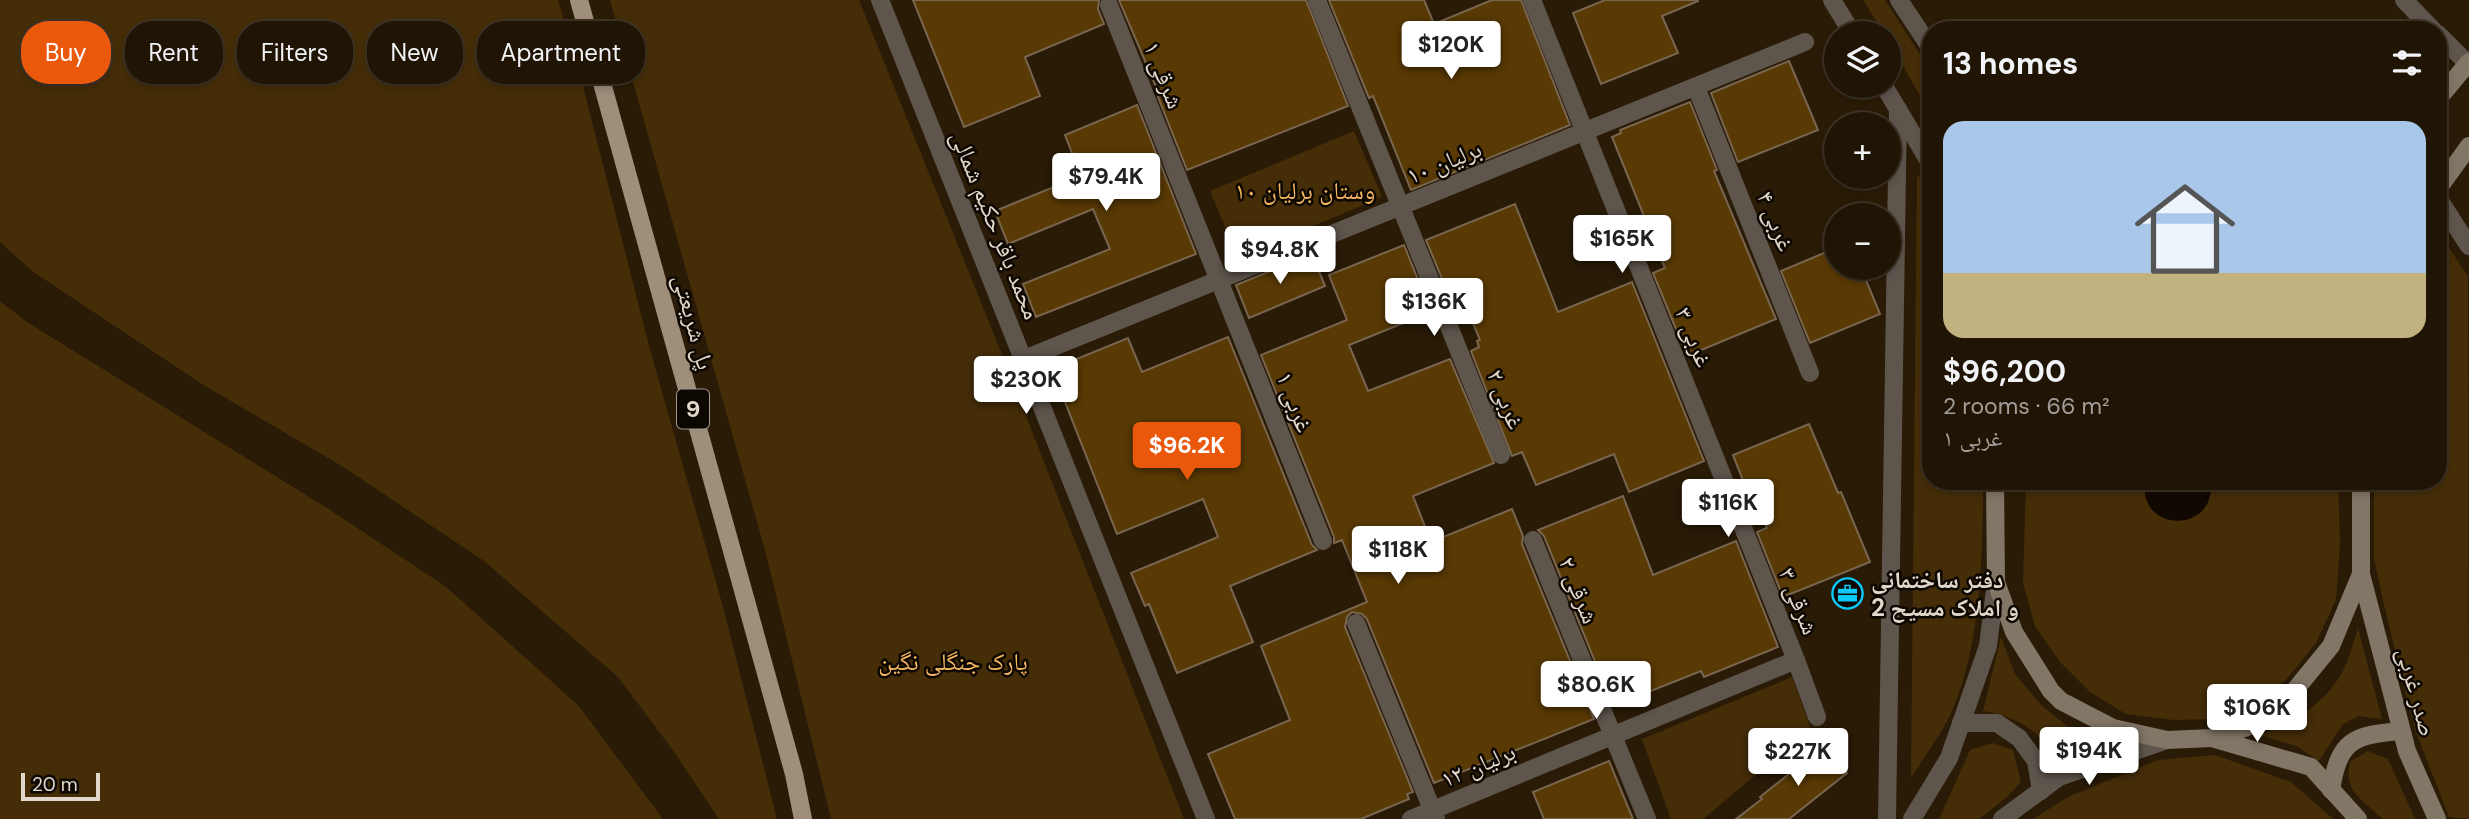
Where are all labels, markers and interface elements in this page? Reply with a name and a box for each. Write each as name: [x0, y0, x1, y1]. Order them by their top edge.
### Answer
chip: Buy: [21, 21, 111, 84]
chip: Rent: [125, 21, 223, 84]
chip: Filters: [237, 21, 353, 84]
chip: New: [367, 21, 463, 84]
chip: Apartment: [477, 21, 645, 84]
map controls: [1824, 21, 1901, 280]
button: layers: [1824, 21, 1901, 98]
pin: $120K: [1402, 22, 1500, 81]
text: $120K: [1418, 29, 1484, 59]
street label: ۱ شرقی: [1137, 37, 1191, 113]
text: 13 homes: [1943, 44, 2078, 83]
icon: filters: [2388, 44, 2426, 82]
button: +: [1824, 112, 1901, 189]
street label: محمد باقر حکیم شمالی: [943, 126, 1048, 324]
street label: برلیان ۱۰: [1402, 133, 1486, 191]
pin: $79.4K: [1049, 154, 1163, 213]
text: $79.4K: [1068, 161, 1144, 191]
icon: home: [2122, 166, 2248, 292]
park label: وستان برلیان ۱۰: [1235, 175, 1375, 206]
street label: ۴ غربی: [1750, 186, 1802, 256]
button: −: [1824, 203, 1901, 280]
pin: $165K: [1573, 216, 1671, 275]
text: $165K: [1589, 223, 1655, 253]
pin: $94.8K: [1223, 226, 1337, 286]
text: $94.8K: [1241, 234, 1319, 264]
street label: پل شریعتی: [666, 271, 722, 373]
pin: $136K: [1385, 278, 1483, 338]
text: $136K: [1401, 286, 1467, 316]
street label: ۳ غربی: [1668, 302, 1720, 372]
text: $96,200: [1943, 352, 2066, 391]
pin: $230K: [977, 356, 1075, 416]
text: $230K: [990, 364, 1062, 394]
street label: ۲ غربی: [1480, 364, 1532, 434]
street label: ۱ غربی: [1269, 367, 1321, 437]
road number: 9: [677, 390, 709, 428]
text: 2 rooms · 66 m²: [1943, 391, 2110, 421]
pin: $96.2K: [1130, 422, 1244, 482]
text: ۱ غربی: [1943, 423, 2003, 453]
text: $96.2K: [1149, 430, 1225, 460]
pin: $116K: [1679, 480, 1777, 539]
text: $116K: [1698, 487, 1758, 517]
pin: $118K: [1349, 526, 1447, 586]
text: $118K: [1368, 534, 1428, 564]
street label: ۲ شرقی: [1552, 552, 1606, 628]
street label: ۳ شرقی: [1772, 563, 1826, 639]
place label: دفتر ساختمانی و املاک مسیح 2: [1871, 564, 2019, 623]
office icon: دفتر ساختمانی و املاک مسیح 2: [1831, 576, 1865, 610]
street label: صدر غربی: [2390, 644, 2444, 740]
park label: پارک جنگلی نگین: [878, 646, 1028, 677]
pin: $80.6K: [1539, 662, 1653, 721]
text: $80.6K: [1557, 669, 1635, 699]
pin: $106K: [2208, 684, 2306, 744]
text: $106K: [2223, 692, 2291, 722]
pin: $227K: [1749, 728, 1847, 788]
pin: $194K: [2040, 728, 2138, 787]
street label: برلیان ۱۲: [1436, 735, 1520, 795]
text: $194K: [2056, 735, 2122, 765]
text: $227K: [1764, 736, 1832, 766]
scale bar: [21, 770, 100, 802]
text: 20 m: [32, 772, 78, 797]

